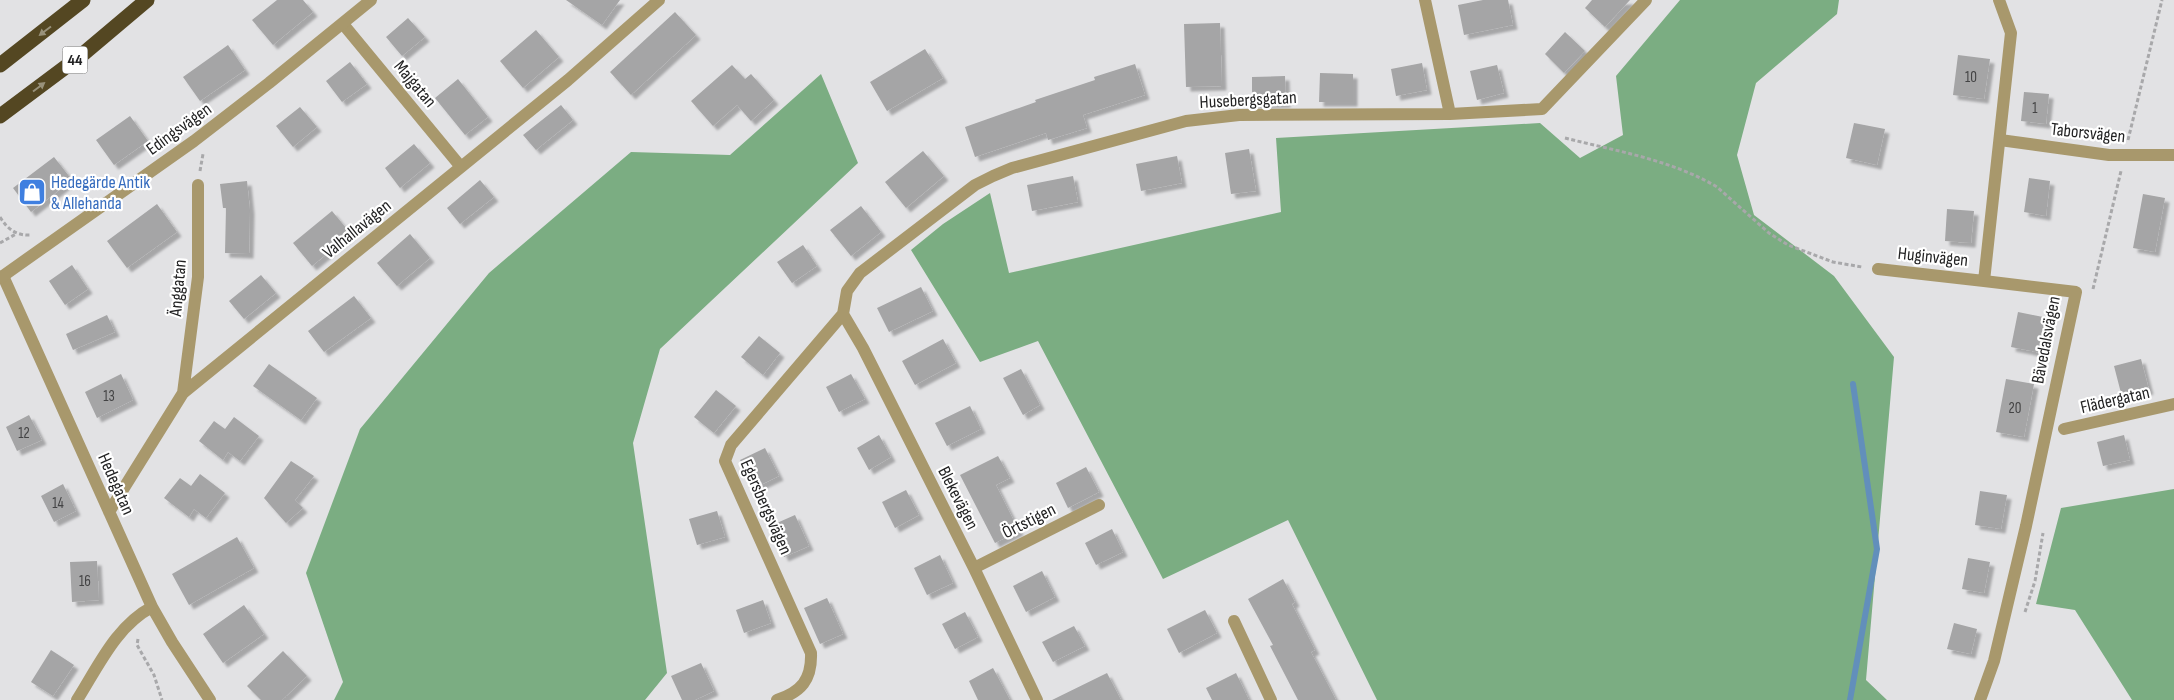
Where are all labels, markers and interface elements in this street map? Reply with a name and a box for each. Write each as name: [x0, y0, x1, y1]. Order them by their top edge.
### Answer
one-way arrow: [39, 25, 52, 36]
road number: 44: [62, 46, 88, 74]
street label: Majgatan: [389, 56, 441, 112]
house number: 10: [1965, 68, 1977, 87]
one-way arrow: [32, 82, 46, 92]
street label: Husebergsgatan: [1199, 87, 1297, 113]
street label: Edingsvägen: [142, 98, 216, 160]
house number: 1: [2032, 99, 2038, 118]
street label: Taborsvägen: [2050, 119, 2126, 147]
place label: Hedegärde Antik & Allehanda: [51, 172, 150, 214]
shop icon: Hedegärde Antik & Allehanda: [17, 177, 47, 207]
street label: Valhallavägen: [319, 195, 395, 263]
street label: Huginvägen: [1897, 243, 1969, 271]
street label: Änggatan: [165, 259, 191, 318]
street label: Bävedalsvägen: [2027, 294, 2065, 386]
street label: Flädergatan: [2078, 382, 2152, 418]
house number: 13: [103, 387, 115, 406]
house number: 20: [2009, 399, 2021, 418]
house number: 12: [18, 424, 30, 443]
street label: Hedegatan: [93, 450, 139, 518]
street label: Egersbergsvägen: [736, 456, 796, 558]
street label: Blekevägen: [933, 463, 983, 533]
house number: 14: [52, 494, 64, 513]
street label: Örtstigen: [999, 499, 1059, 543]
house number: 16: [79, 572, 91, 591]

